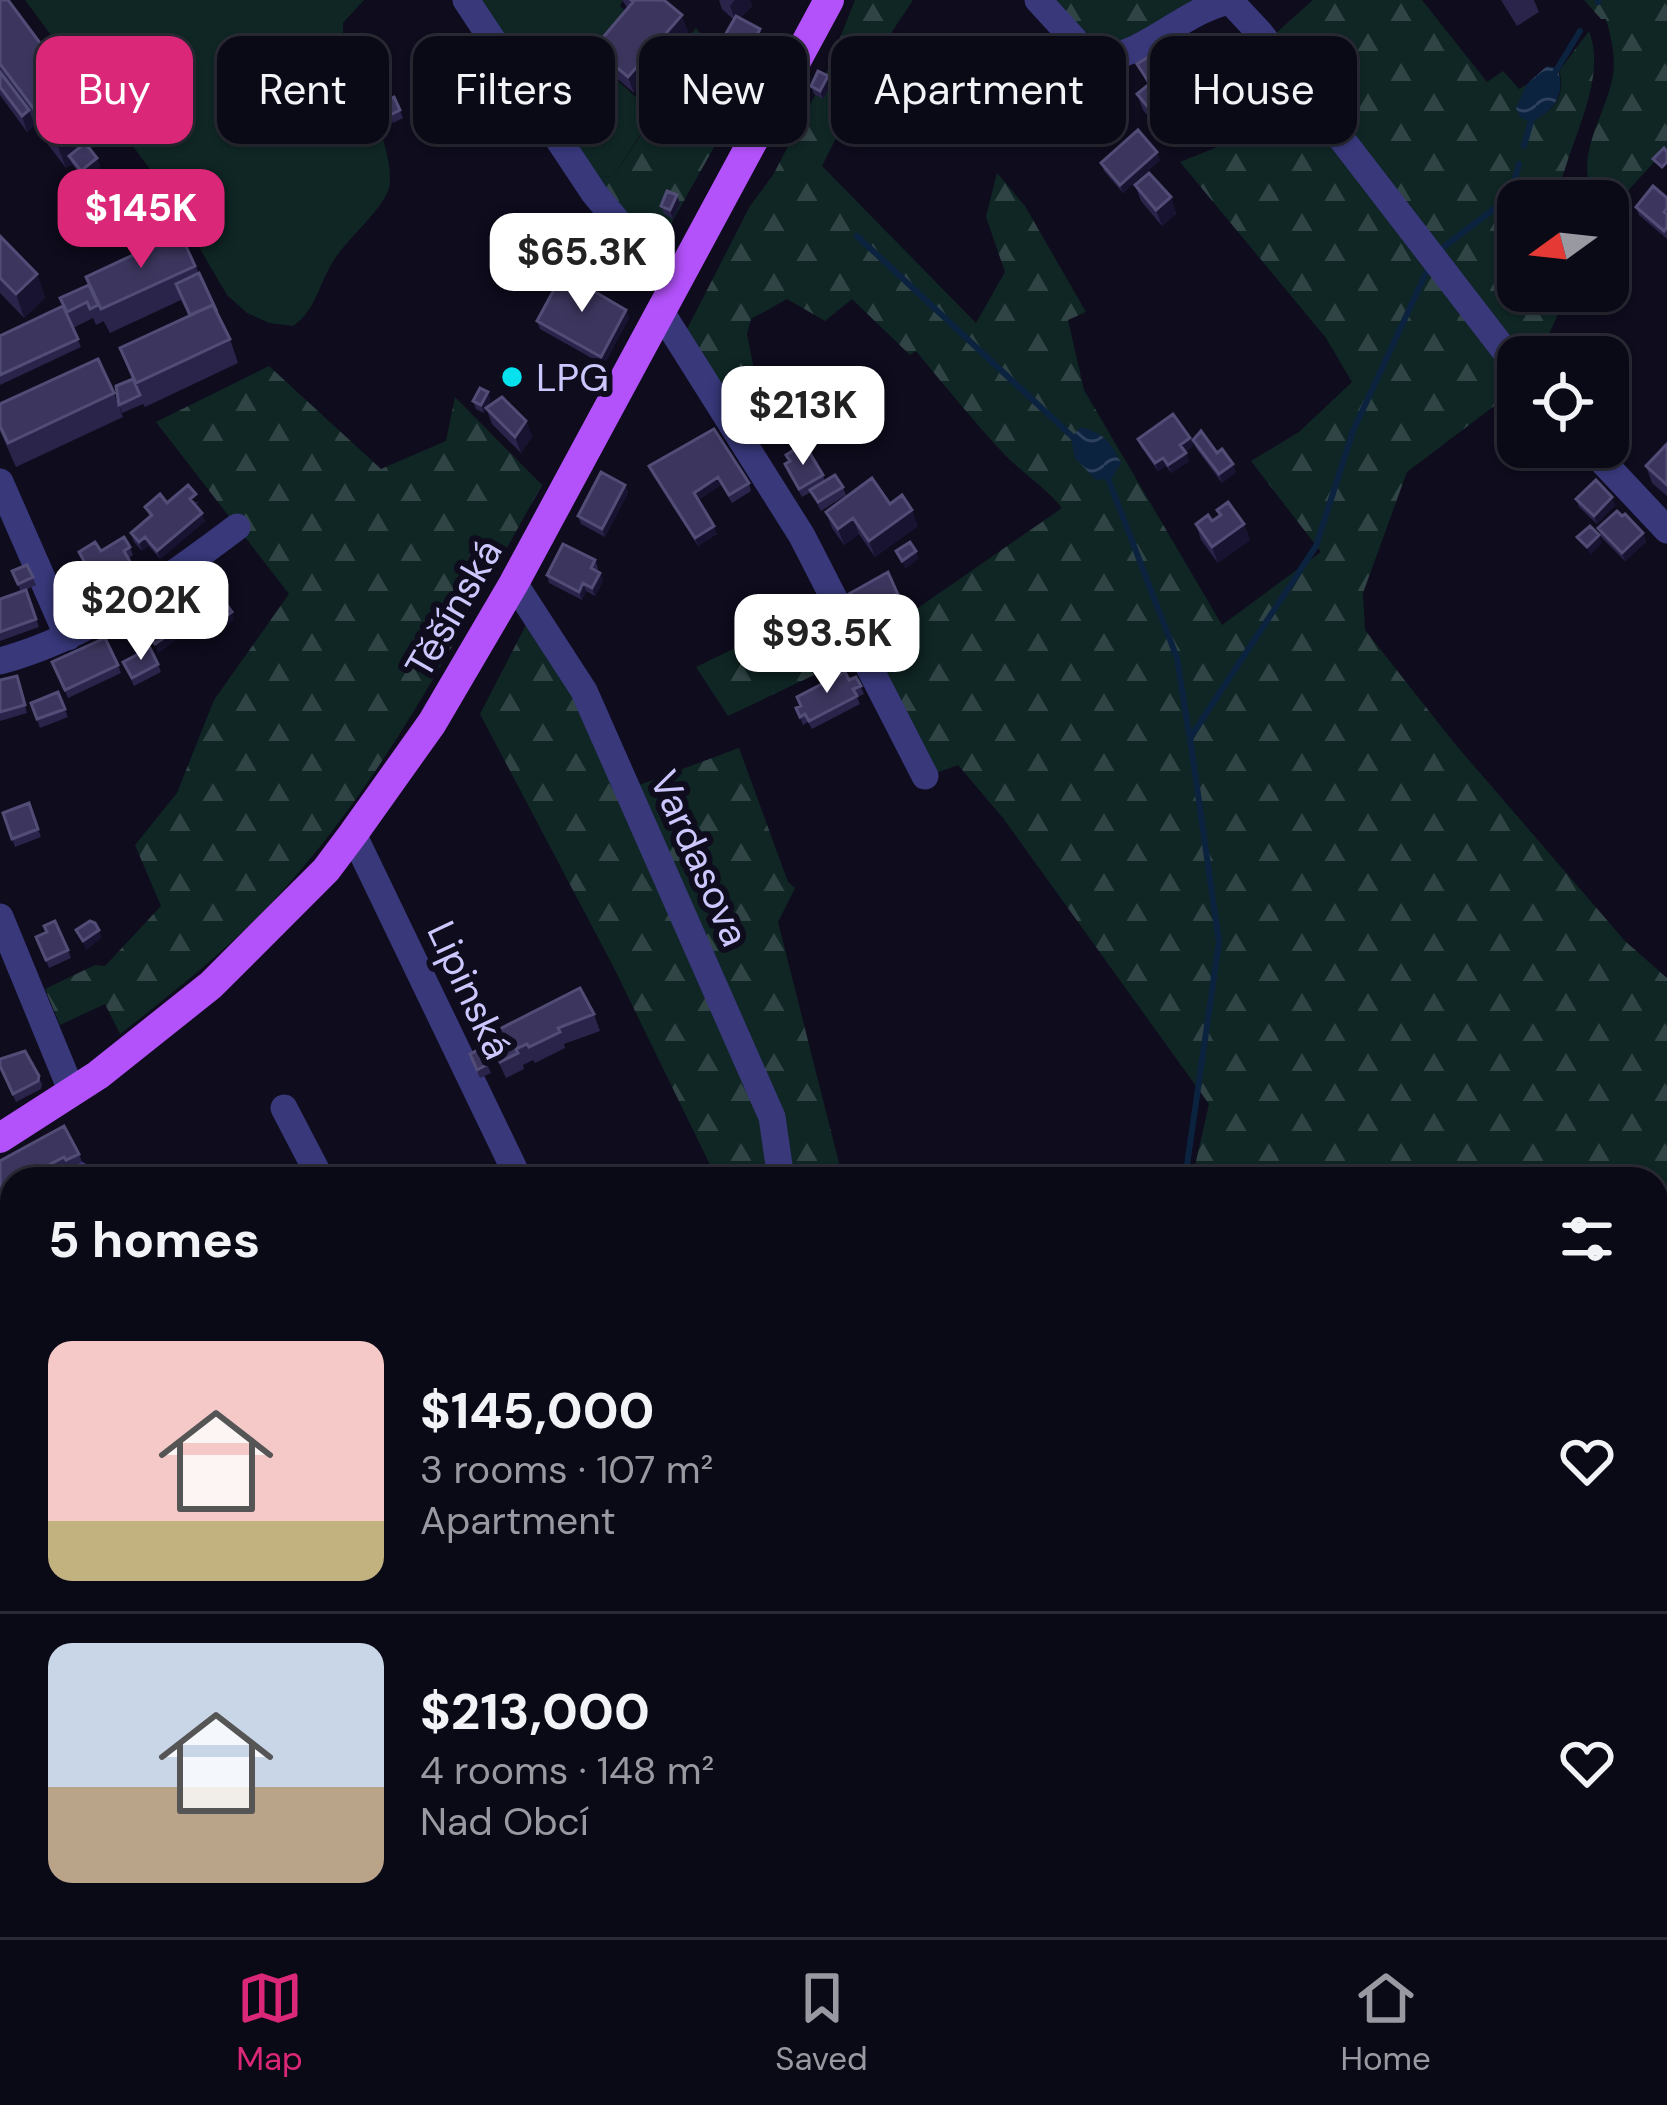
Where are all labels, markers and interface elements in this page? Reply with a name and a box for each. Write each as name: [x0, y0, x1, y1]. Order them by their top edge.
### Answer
chip: Buy: [36, 36, 193, 144]
chip: Rent: [217, 36, 389, 144]
chip: Filters: [413, 36, 615, 144]
chip: New: [639, 36, 807, 144]
chip: Apartment: [831, 36, 1126, 144]
chip: House: [1150, 36, 1357, 144]
pin: $145K: [57, 169, 225, 271]
north arrow: [1497, 180, 1629, 312]
map controls: [1497, 180, 1629, 468]
text: $145K: [85, 182, 197, 233]
pin: $65.3K: [484, 213, 680, 315]
text: $65.3K: [517, 226, 647, 277]
button: locate: [1497, 336, 1629, 468]
place label: LPG: [536, 352, 609, 403]
marker: LPG: [499, 364, 525, 390]
pin: $213K: [719, 366, 887, 468]
text: $213K: [748, 379, 858, 430]
street label: Těšínská: [393, 530, 513, 687]
pin: $202K: [57, 561, 225, 663]
text: $202K: [80, 574, 202, 625]
pin: $93.5K: [729, 594, 925, 696]
text: $93.5K: [761, 607, 893, 658]
street label: Vardasova: [638, 762, 761, 954]
street label: Lipinská: [416, 913, 524, 1067]
text: 5 homes: [48, 1206, 260, 1273]
icon: filters: [1554, 1206, 1620, 1272]
text: $145,000: [420, 1377, 655, 1444]
icon: home: [144, 1389, 288, 1533]
icon: heart: [1554, 1428, 1620, 1494]
text: 3 rooms · 107 m²: [420, 1444, 713, 1495]
text: Apartment: [420, 1495, 616, 1546]
text: $213,000: [420, 1678, 650, 1745]
icon: home: [144, 1691, 288, 1835]
icon: heart: [1554, 1730, 1620, 1796]
text: 4 rooms · 148 m²: [420, 1745, 714, 1796]
text: Nad Obcí: [420, 1796, 589, 1847]
tab: Map: [236, 1965, 303, 2080]
tab: Saved: [775, 1965, 868, 2080]
tab: Home: [1340, 1965, 1431, 2080]

